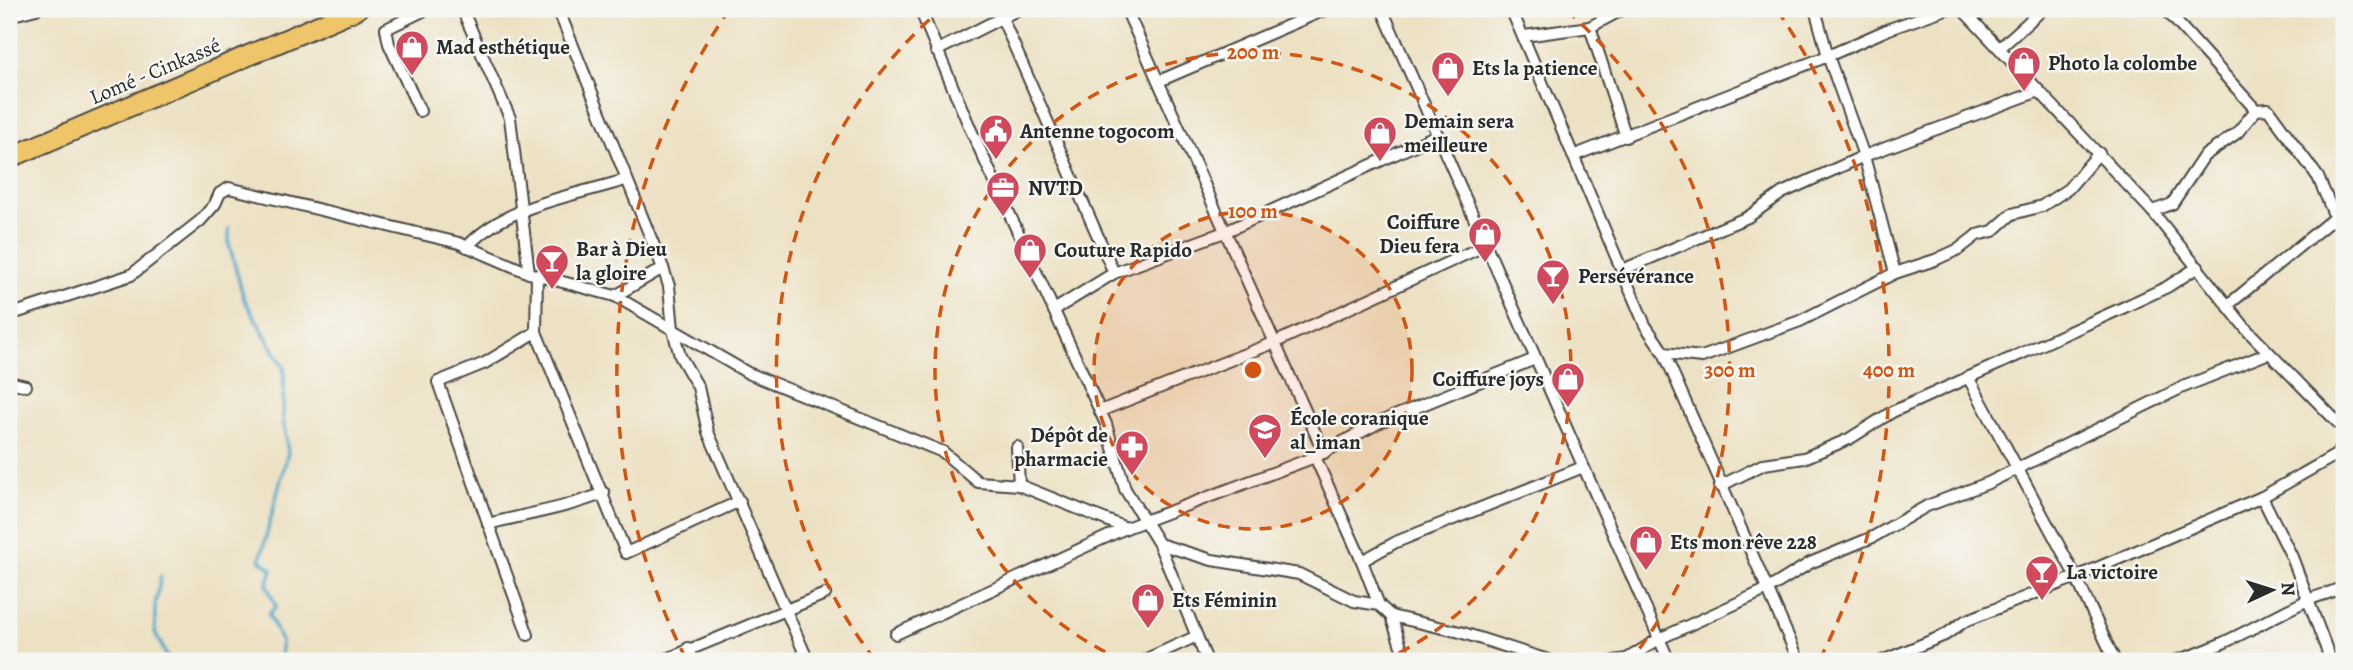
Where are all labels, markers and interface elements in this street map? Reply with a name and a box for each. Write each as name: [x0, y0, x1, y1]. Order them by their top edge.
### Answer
shop icon: Mad esthétique: [393, 28, 431, 77]
street label: Lomé - Cinkassé: [85, 31, 225, 111]
place label: Mad esthétique: [436, 33, 570, 61]
text: 200 m: [1227, 38, 1280, 66]
shop icon: Photo la colombe: [2005, 44, 2043, 93]
shop icon: Ets la patience: [1429, 49, 1467, 98]
place label: Photo la colombe: [2048, 49, 2197, 77]
place label: Ets la patience: [1472, 54, 1598, 82]
place label: Demain sera meilleure: [1404, 107, 1515, 159]
public building icon: Antenne togocom: [977, 112, 1015, 161]
shop icon: Demain sera meilleure: [1361, 114, 1399, 163]
place label: Antenne togocom: [1019, 117, 1175, 145]
office icon: NVTD: [984, 169, 1022, 218]
place label: NVTD: [1028, 174, 1083, 202]
text: 100 m: [1228, 197, 1278, 225]
place label: Coiffure Dieu fera: [1379, 208, 1461, 260]
shop icon: Coiffure Dieu fera: [1466, 215, 1504, 264]
shop icon: Couture Rapido: [1011, 231, 1049, 280]
place label: Bar à Dieu la gloire: [576, 235, 668, 287]
place label: Couture Rapido: [1054, 236, 1192, 264]
bar icon: Bar à Dieu la gloire: [533, 242, 571, 291]
bar icon: Persévérance: [1534, 257, 1572, 306]
place label: Persévérance: [1578, 262, 1694, 290]
text: 300 m: [1704, 356, 1756, 384]
text: 400 m: [1863, 356, 1916, 384]
centre of rings: [1241, 358, 1265, 382]
shop icon: Coiffure joys: [1549, 360, 1587, 409]
place label: Coiffure joys: [1433, 365, 1544, 393]
place label: École coranique al_iman: [1290, 404, 1429, 456]
school or university icon: École coranique al_iman: [1246, 411, 1284, 460]
place label: Dépôt de pharmacie: [1014, 421, 1108, 473]
pharmacy icon: Dépôt de pharmacie: [1113, 428, 1151, 477]
shop icon: Ets mon rêve 228: [1627, 523, 1665, 572]
place label: Ets mon rêve 228: [1670, 528, 1817, 556]
bar icon: La victoire: [2023, 553, 2061, 602]
north arrow: [2238, 554, 2308, 624]
place label: La victoire: [2066, 558, 2158, 586]
shop icon: Ets Féminin: [1129, 581, 1167, 630]
text: N: [2275, 581, 2301, 597]
place label: Ets Féminin: [1172, 586, 1277, 614]

